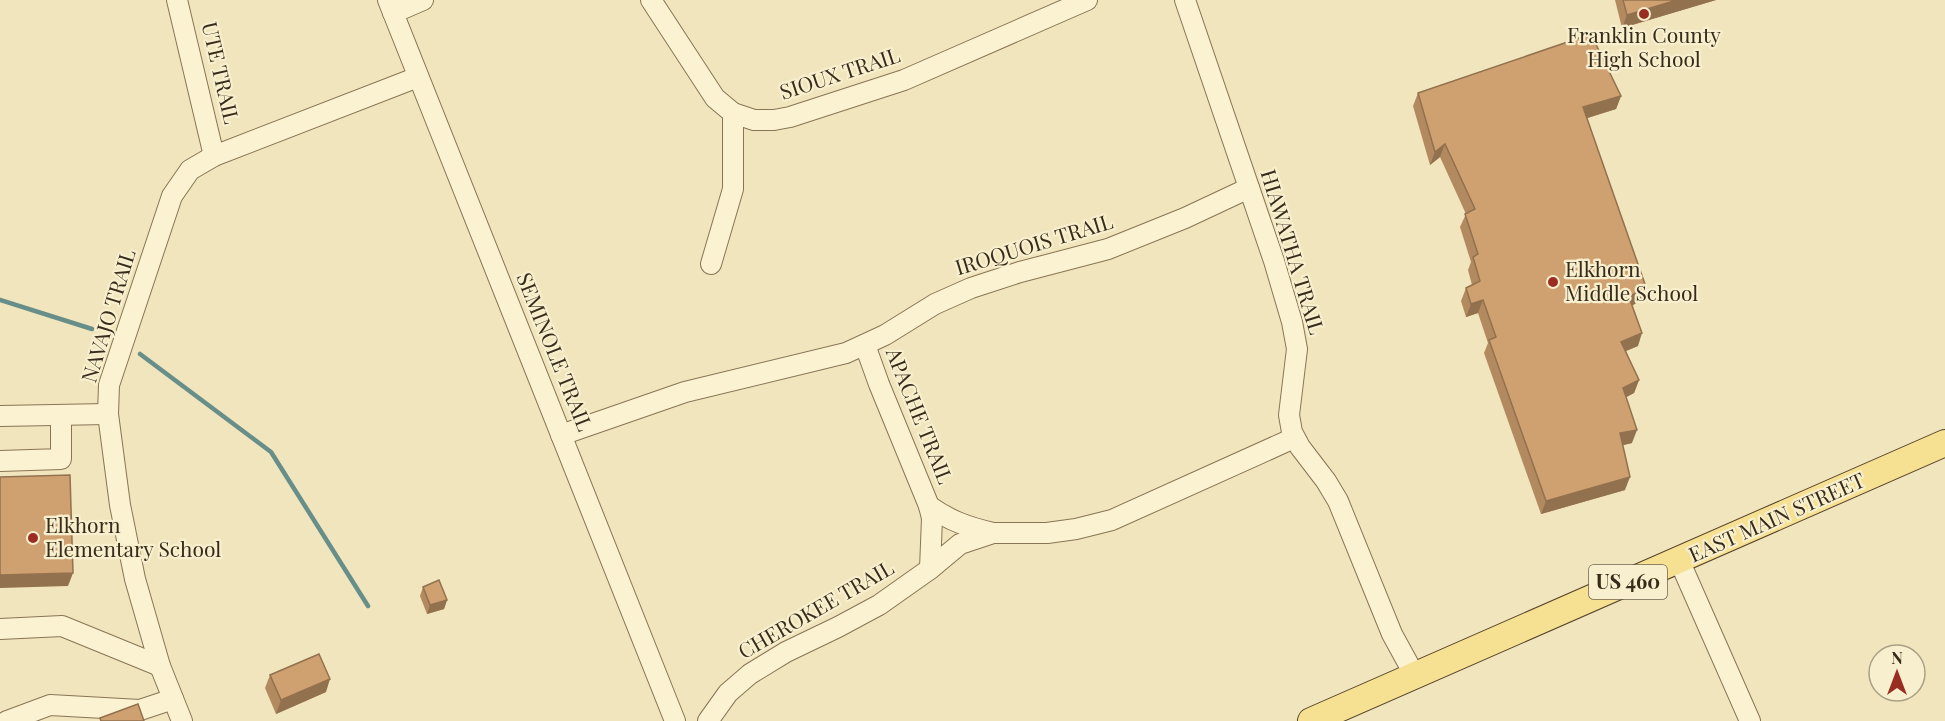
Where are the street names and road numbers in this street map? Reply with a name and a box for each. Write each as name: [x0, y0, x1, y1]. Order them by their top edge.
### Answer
street label: UTE TRAIL: [197, 19, 247, 126]
street label: SIOUX TRAIL: [776, 40, 903, 105]
street label: HIAWATHA TRAIL: [1256, 166, 1332, 337]
street label: IROQUOIS TRAIL: [951, 206, 1116, 280]
street label: NAVAJO TRAIL: [74, 245, 141, 385]
street label: SEMINOLE TRAIL: [511, 268, 600, 435]
street label: APACHE TRAIL: [881, 342, 961, 487]
street label: EAST MAIN STREET: [1684, 465, 1869, 568]
street label: CHEROKEE TRAIL: [732, 552, 898, 664]
road number: US 460: [1589, 565, 1667, 599]

